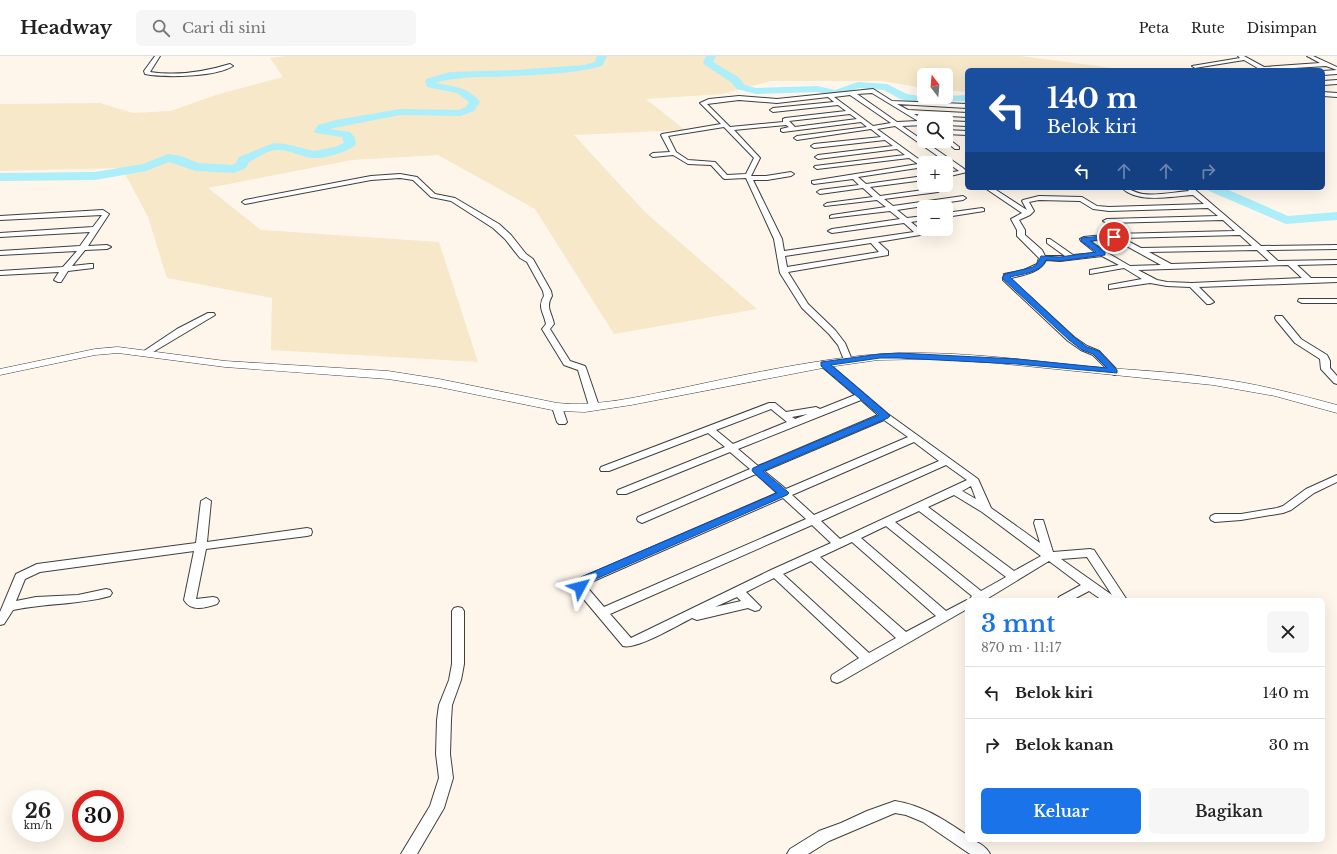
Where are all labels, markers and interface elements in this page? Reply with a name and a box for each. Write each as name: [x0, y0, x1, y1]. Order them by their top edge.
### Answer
search box: [136, 10, 416, 46]
text: Headway: [20, 16, 112, 39]
icon: search: [150, 17, 172, 39]
text: Cari di sini: [182, 18, 266, 37]
text: Peta: [1139, 19, 1169, 37]
text: Rute: [1191, 19, 1225, 37]
text: Disimpan: [1247, 19, 1317, 37]
north arrow: [917, 68, 953, 104]
map controls: [917, 68, 953, 236]
text: 140 m: [1047, 81, 1137, 116]
icon: left: [981, 84, 1033, 136]
button: search: [917, 112, 953, 148]
text: Belok kiri: [1047, 116, 1137, 138]
button: +: [917, 156, 953, 192]
icon: left: [1071, 160, 1093, 182]
icon: ahead: [1113, 160, 1135, 182]
icon: ahead: [1155, 160, 1177, 182]
icon: right: [1197, 160, 1219, 182]
button: −: [917, 200, 953, 236]
pin: [1097, 220, 1131, 254]
icon: arrive: [1103, 226, 1125, 248]
position arrow: [559, 566, 601, 608]
text: 3 mnt: [981, 609, 1055, 638]
button: close: [1267, 611, 1309, 653]
text: 870 m · 11:17: [981, 639, 1061, 656]
icon: left: [981, 682, 1003, 704]
text: Belok kiri: [1015, 683, 1093, 702]
text: 140 m: [1262, 683, 1309, 702]
icon: right: [981, 734, 1003, 756]
text: Belok kanan: [1015, 735, 1114, 754]
text: 30 m: [1269, 735, 1309, 754]
button: Keluar: [981, 788, 1141, 834]
button: Bagikan: [1149, 788, 1309, 834]
speed limit sign: 30: [72, 790, 124, 842]
text: 26: [25, 799, 51, 823]
text: km/h: [24, 819, 52, 832]

